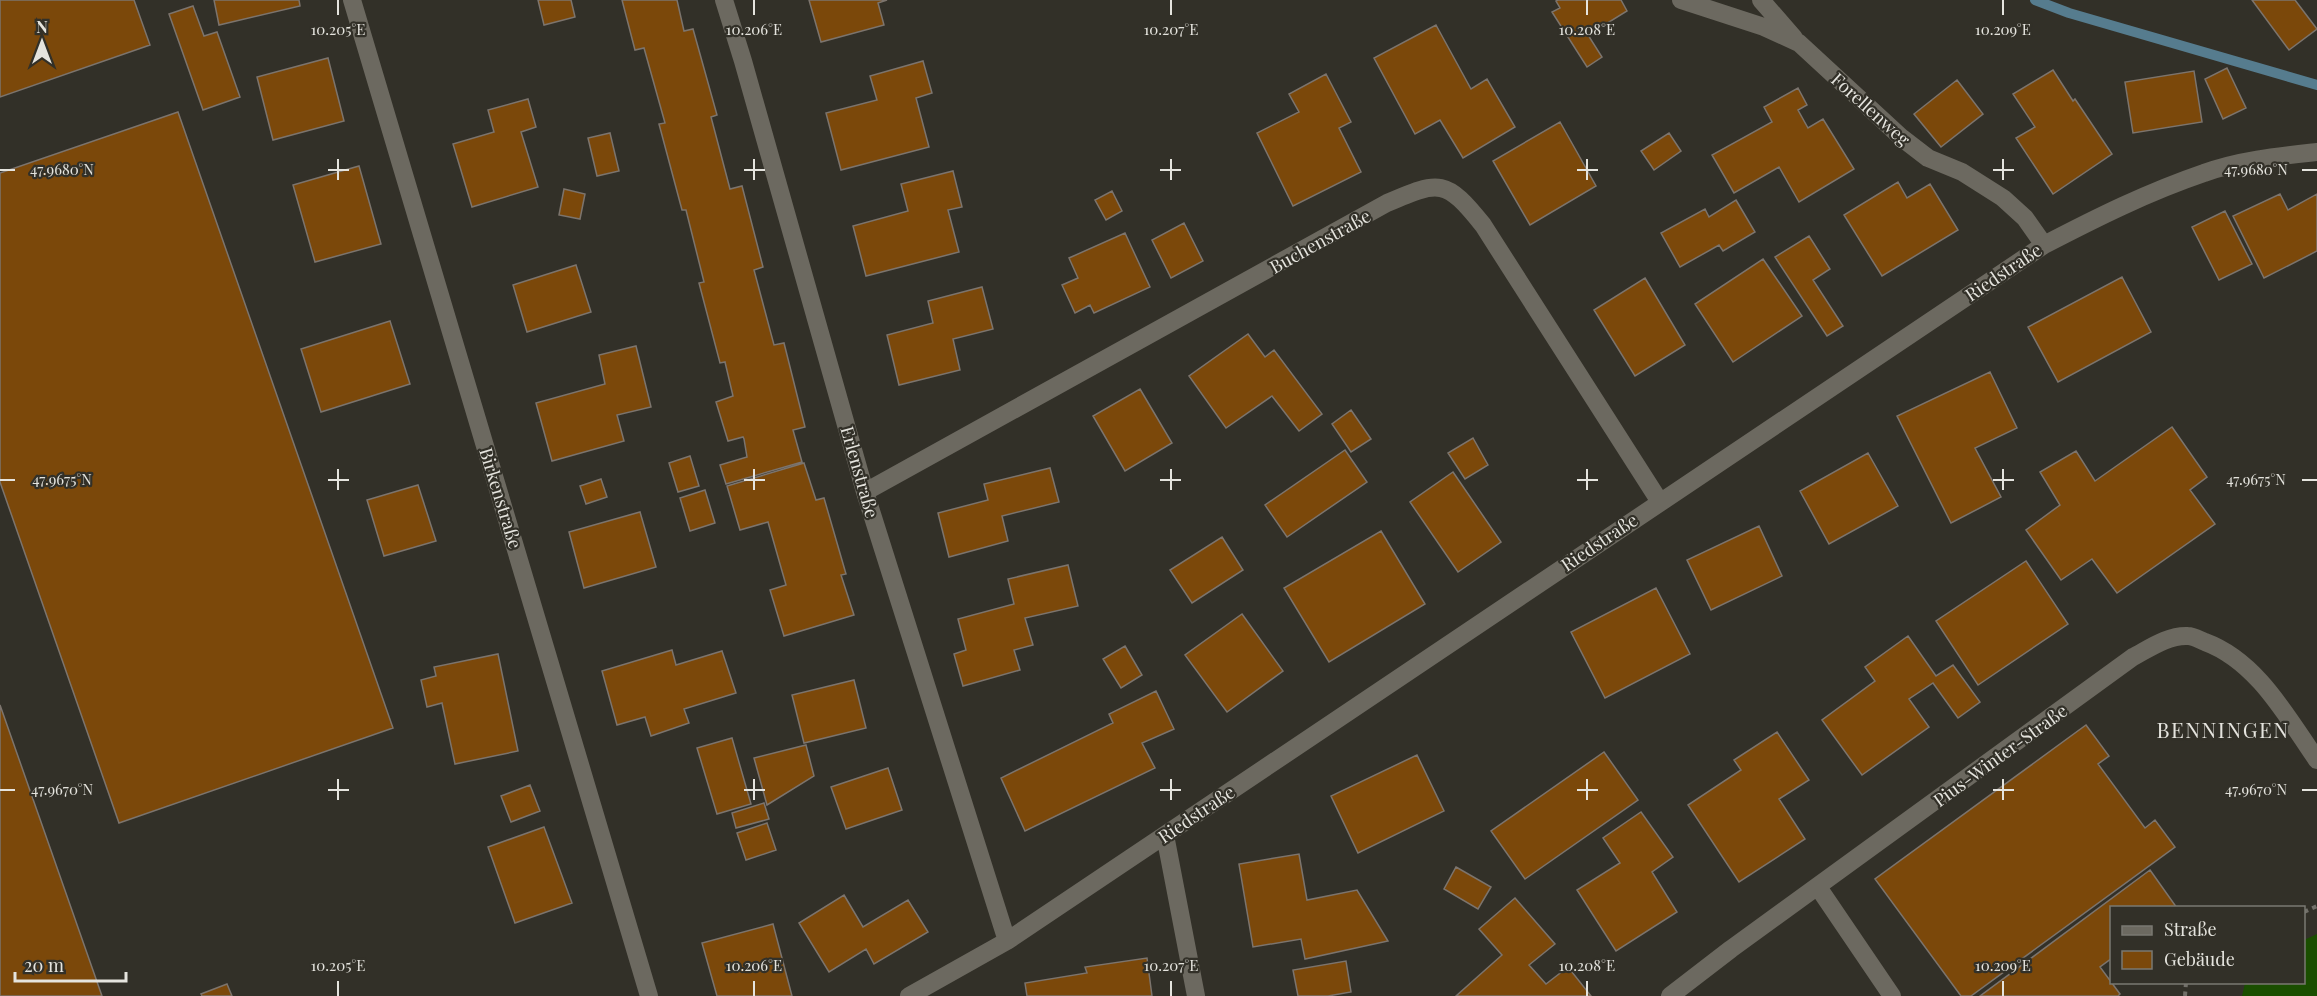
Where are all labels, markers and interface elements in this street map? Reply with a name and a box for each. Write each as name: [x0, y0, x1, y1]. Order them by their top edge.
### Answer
north arrow: [12, 12, 72, 72]
text: N: [36, 16, 48, 37]
text: 10.205°E: [311, 19, 365, 39]
text: 10.206°E: [726, 19, 782, 39]
text: 10.207°E: [1144, 19, 1198, 39]
text: 10.208°E: [1559, 19, 1615, 39]
text: 10.209°E: [1975, 19, 2031, 39]
street label: Forellenweg: [1826, 67, 1916, 151]
text: 47.9680°N: [30, 159, 94, 179]
text: 47.9680°N: [2224, 159, 2288, 179]
street label: Buchenstraße: [1265, 203, 1375, 279]
street label: Riedstraße: [1960, 238, 2046, 306]
street label: Erlenstraße: [835, 423, 885, 521]
street label: Birkenstraße: [474, 445, 528, 551]
text: 47.9675°N: [32, 469, 92, 489]
text: 47.9675°N: [2226, 469, 2286, 489]
street label: Riedstraße: [1556, 508, 1642, 576]
street label: Pius-Winter-Straße: [1928, 698, 2072, 812]
district label: BENNINGEN: [2156, 715, 2290, 743]
text: 47.9670°N: [31, 779, 93, 799]
text: 47.9670°N: [2225, 779, 2287, 799]
street label: Riedstraße: [1153, 780, 1239, 848]
legend: [2110, 906, 2305, 984]
text: Straße: [2164, 917, 2217, 941]
scale bar: [15, 945, 126, 983]
text: Gebäude: [2164, 947, 2235, 971]
text: 20 m: [24, 953, 64, 977]
text: 10.205°E: [311, 955, 365, 975]
text: 10.206°E: [726, 955, 782, 975]
text: 10.207°E: [1144, 955, 1198, 975]
text: 10.208°E: [1559, 955, 1615, 975]
text: 10.209°E: [1975, 955, 2031, 975]

